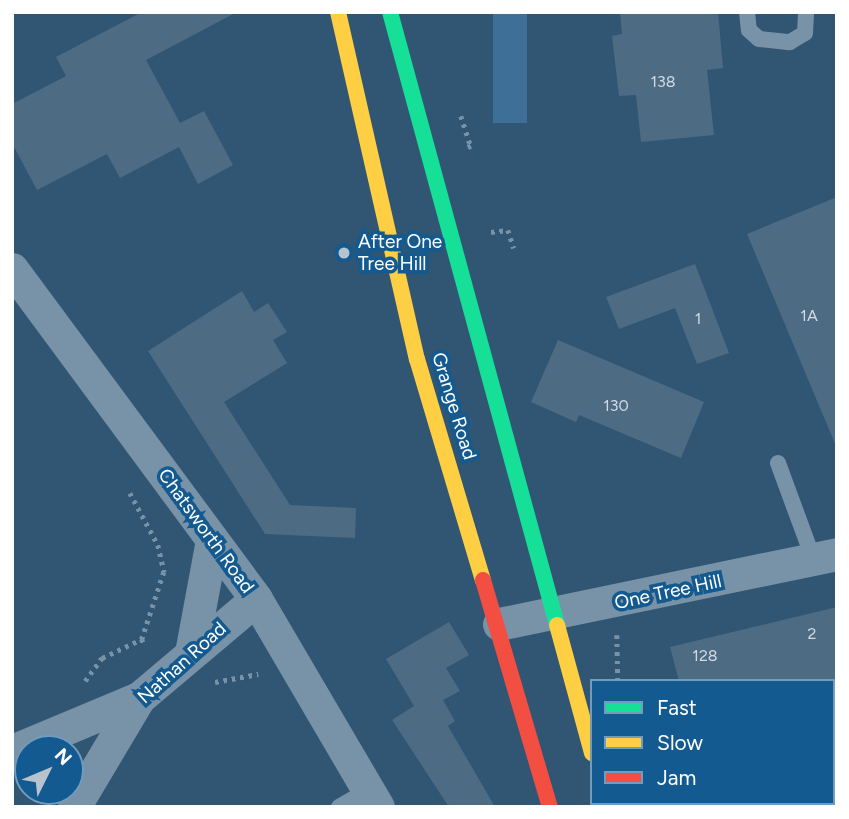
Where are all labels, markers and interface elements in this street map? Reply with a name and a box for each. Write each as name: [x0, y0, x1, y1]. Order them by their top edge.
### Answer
house number: 138: [650, 72, 676, 92]
place label: After One Tree Hill: [358, 231, 442, 275]
marker: After One Tree Hill: [336, 245, 352, 261]
house number: 1A: [800, 306, 818, 326]
house number: 1: [695, 309, 701, 329]
street label: Grange Road: [427, 350, 481, 462]
house number: 130: [603, 396, 629, 416]
street label: Chatsworth Road: [153, 464, 259, 598]
street label: One Tree Hill: [612, 570, 724, 614]
street label: Nathan Road: [133, 617, 231, 709]
house number: 2: [808, 624, 816, 644]
house number: 128: [692, 646, 718, 666]
legend: [590, 679, 835, 805]
text: Fast: [657, 695, 697, 720]
text: Slow: [657, 730, 703, 755]
north arrow: [14, 735, 84, 805]
text: N: [50, 743, 77, 770]
text: Jam: [657, 765, 696, 790]

